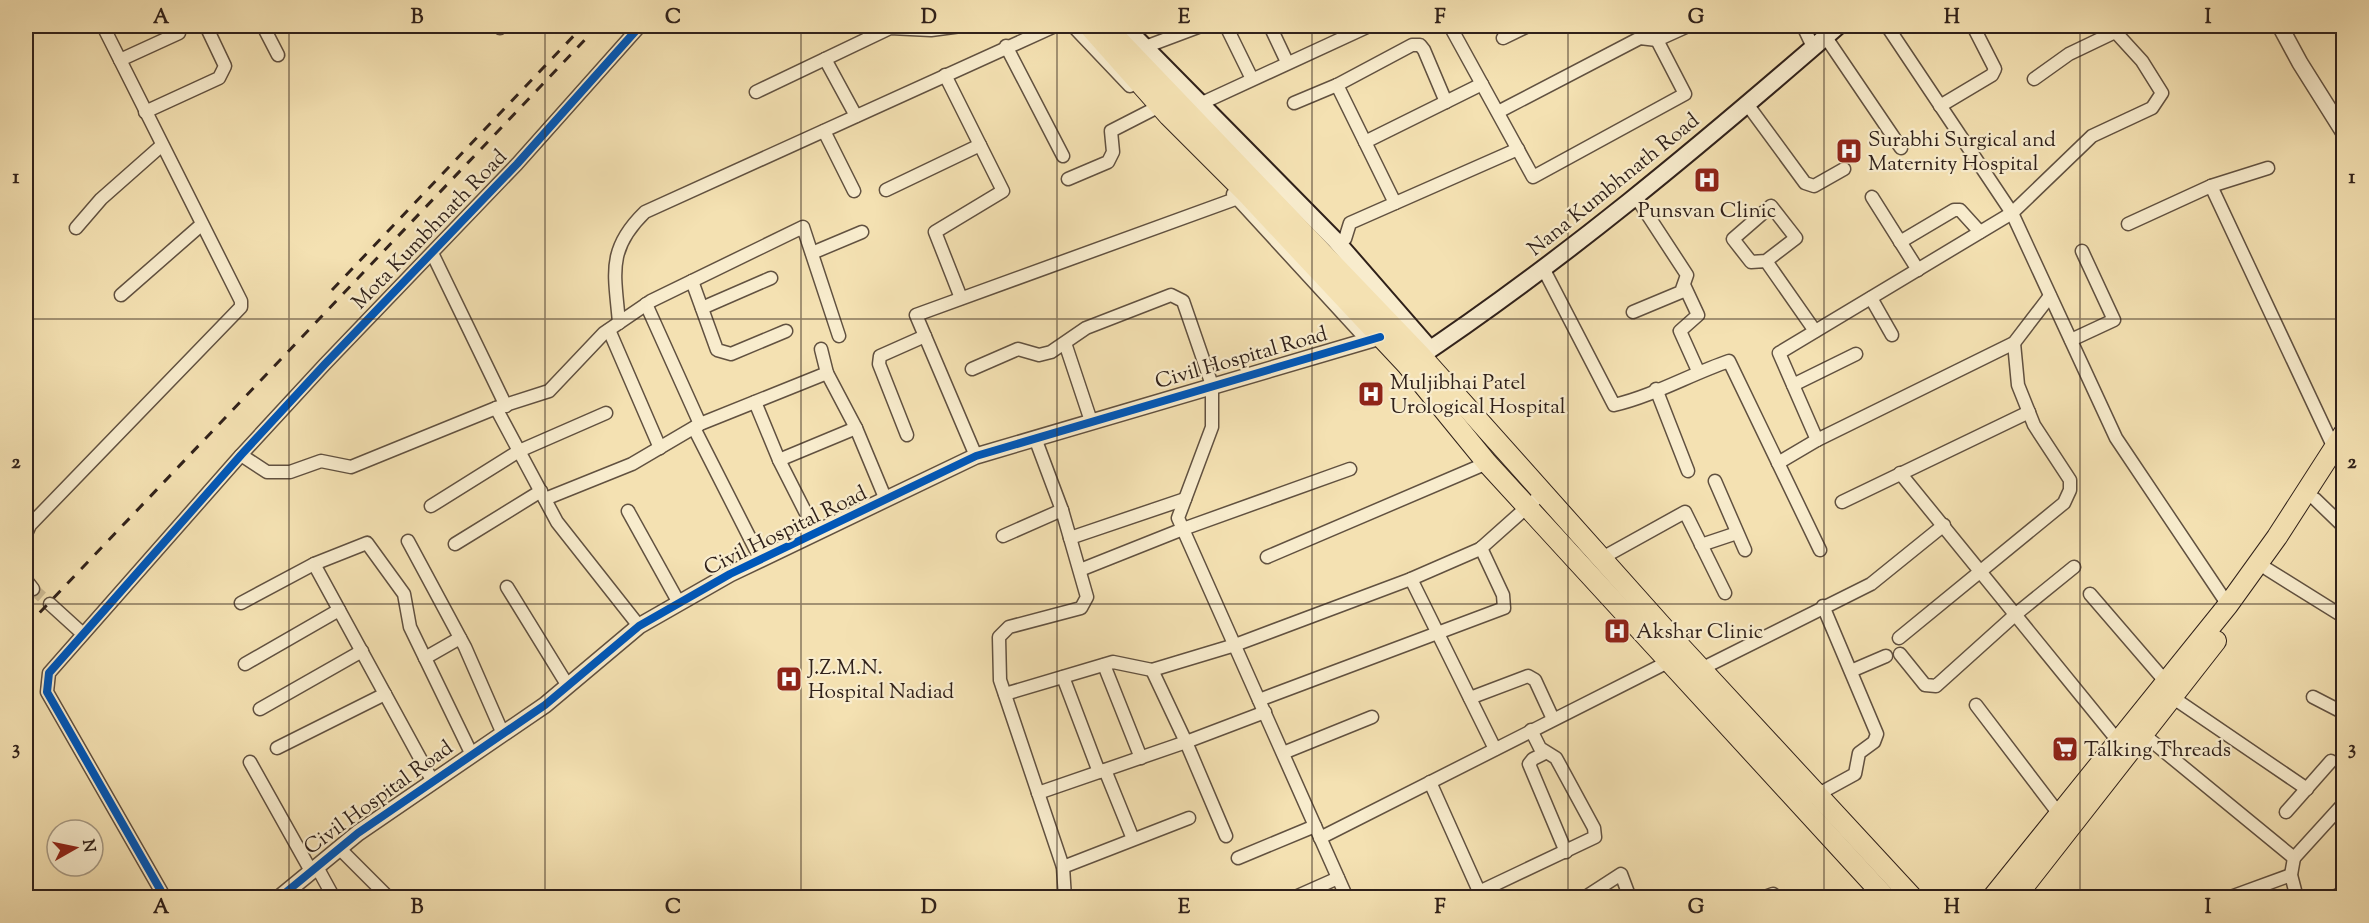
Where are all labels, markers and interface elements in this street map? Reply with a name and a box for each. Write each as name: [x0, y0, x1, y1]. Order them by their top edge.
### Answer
text: A: [153, 4, 170, 33]
text: B: [411, 4, 424, 33]
text: C: [665, 4, 681, 33]
text: D: [921, 4, 937, 33]
text: E: [1178, 4, 1191, 33]
text: F: [1434, 4, 1446, 33]
text: G: [1688, 4, 1705, 33]
text: H: [1944, 4, 1960, 33]
text: I: [2205, 4, 2212, 33]
street label: Nana Kumbhnath Road: [1522, 107, 1707, 264]
place label: Surabhi Surgical and Maternity Hospital: [1868, 126, 2056, 180]
hospital icon: Surabhi Surgical and Maternity Hospital: [1834, 136, 1864, 166]
street label: Mota Kumbhnath Road: [346, 144, 515, 317]
text: 1: [13, 164, 20, 193]
text: 1: [2349, 164, 2356, 193]
hospital icon: Punsvan Clinic: [1692, 165, 1722, 195]
place label: Punsvan Clinic: [1638, 197, 1776, 227]
street label: Civil Hospital Road: [1152, 320, 1331, 398]
place label: Muljibhai Patel Urological Hospital: [1390, 369, 1566, 423]
hospital icon: Muljibhai Patel Urological Hospital: [1356, 379, 1386, 409]
text: 2: [11, 449, 21, 478]
text: 2: [2347, 449, 2357, 478]
street label: Civil Hospital Road: [699, 479, 873, 584]
hospital icon: Akshar Clinic: [1602, 616, 1632, 646]
place label: Akshar Clinic: [1636, 618, 1763, 648]
place label: J.Z.M.N. Hospital Nadiad: [807, 654, 954, 708]
hospital icon: J.Z.M.N. Hospital Nadiad: [774, 664, 804, 694]
street label: Civil Hospital Road: [298, 734, 460, 863]
supermarket icon: Talking Threads: [2050, 734, 2080, 764]
text: 3: [12, 735, 20, 764]
text: 3: [2348, 735, 2356, 764]
place label: Talking Threads: [2084, 736, 2231, 766]
north arrow: [45, 818, 105, 878]
text: N: [75, 838, 100, 854]
text: A: [153, 894, 170, 923]
text: B: [411, 894, 424, 923]
text: C: [665, 894, 681, 923]
text: D: [921, 894, 937, 923]
text: E: [1178, 894, 1191, 923]
text: F: [1434, 894, 1446, 923]
text: G: [1688, 894, 1705, 923]
text: H: [1944, 894, 1960, 923]
text: I: [2205, 894, 2212, 923]

